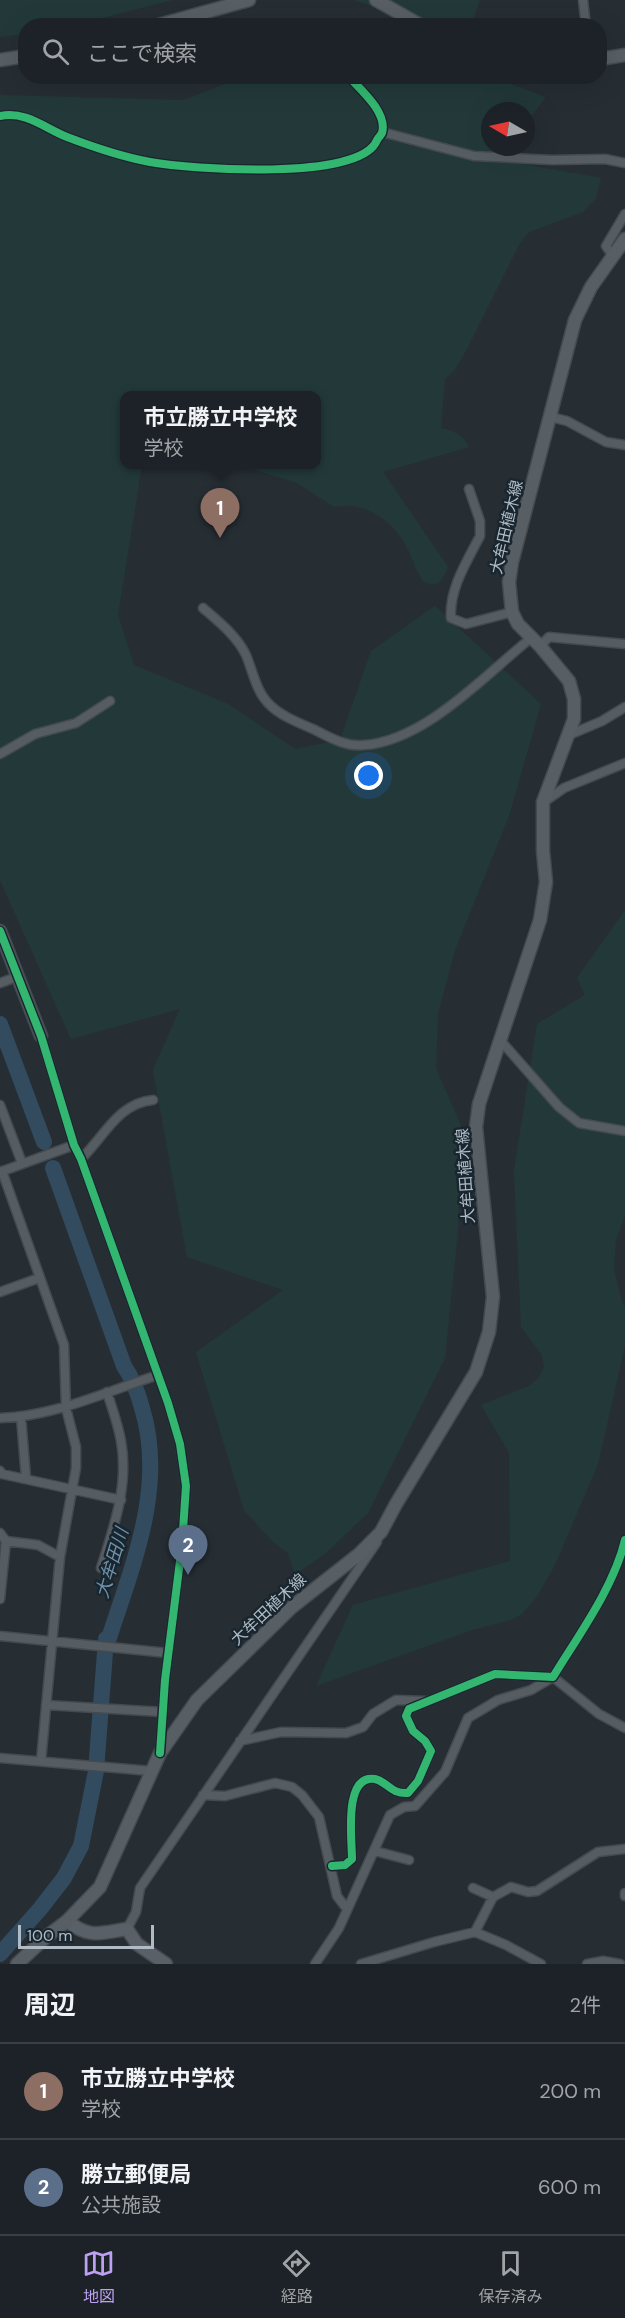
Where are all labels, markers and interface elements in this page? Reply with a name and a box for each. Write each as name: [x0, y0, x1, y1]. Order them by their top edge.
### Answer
search box: [18, 18, 607, 84]
icon: search: [39, 35, 72, 68]
text: ここで検索: [87, 39, 197, 68]
north arrow: [481, 102, 535, 156]
popup: [120, 391, 321, 469]
text: 市立勝立中学校: [143, 403, 298, 432]
text: 学校: [143, 435, 183, 461]
street label: 大牟田植木線: [485, 478, 528, 576]
pin: 1: [200, 488, 240, 538]
your location: [354, 761, 383, 790]
street label: 大牟田植木線: [452, 1127, 479, 1225]
water label: 大牟田川: [90, 1523, 135, 1601]
pin: 2: [168, 1526, 207, 1575]
street label: 大牟田植木線: [226, 1569, 311, 1650]
scale bar: [18, 1922, 154, 1950]
text: 100 m: [27, 1925, 72, 1946]
text: 周辺: [24, 1988, 76, 2022]
text: 2件: [569, 1992, 601, 2018]
text: 市立勝立中学校: [81, 2064, 235, 2093]
text: 1: [40, 2078, 47, 2104]
text: 200 m: [539, 2078, 601, 2104]
text: 学校: [81, 2096, 121, 2122]
text: 勝立郵便局: [81, 2160, 191, 2189]
text: 2: [38, 2174, 49, 2200]
text: 600 m: [538, 2174, 601, 2200]
text: 公共施設: [81, 2192, 161, 2218]
tab: 地図: [82, 2247, 115, 2307]
tab: 経路: [280, 2247, 313, 2307]
tab: 保存済み: [478, 2247, 542, 2307]

